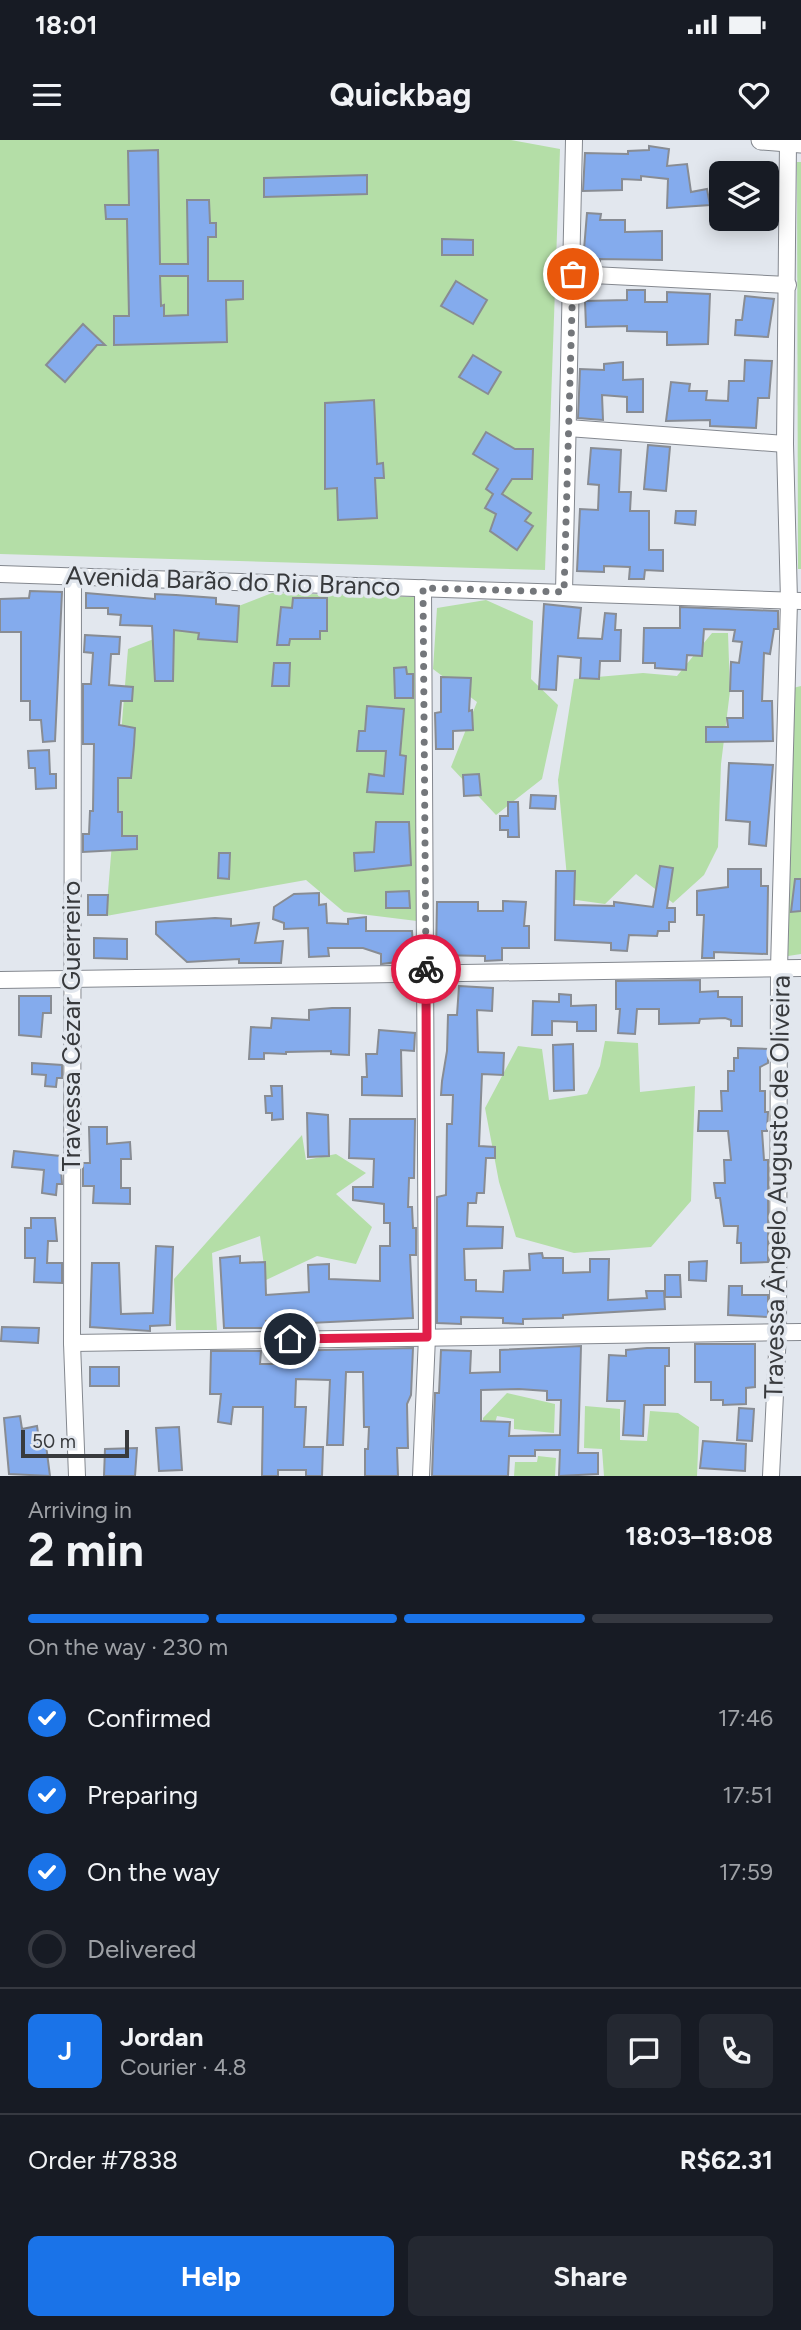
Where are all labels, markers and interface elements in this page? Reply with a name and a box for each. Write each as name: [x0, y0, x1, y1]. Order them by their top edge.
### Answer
text: 18:01: [35, 9, 98, 41]
icon: menu: [28, 76, 66, 114]
text: Quickbag: [330, 76, 471, 114]
icon: heart: [735, 76, 773, 114]
map controls: [709, 161, 779, 231]
button: layers: [709, 161, 779, 231]
pin: [543, 244, 603, 304]
icon: bag: [554, 255, 592, 293]
street label: Avenida Barão do Rio Branco: [65, 559, 401, 603]
street label: Travessa Cézar Guerreiro: [55, 881, 87, 1171]
courier: [391, 934, 461, 1004]
icon: bike: [407, 950, 445, 988]
street label: Travessa Ângelo Augusto de Oliveira: [757, 975, 797, 1399]
pin: [260, 1309, 320, 1369]
icon: home: [271, 1320, 309, 1358]
scale bar: [21, 1427, 130, 1459]
text: 50 m: [32, 1430, 76, 1453]
text: Arriving in: [28, 1496, 132, 1524]
text: 18:03–18:08: [625, 1520, 773, 1552]
text: 2 min: [28, 1522, 144, 1578]
text: On the way · 230 m: [28, 1633, 228, 1661]
icon: check: [28, 1699, 66, 1737]
text: Confirmed: [87, 1702, 211, 1734]
text: 17:46: [718, 1704, 773, 1732]
icon: check: [28, 1776, 66, 1814]
text: Preparing: [87, 1779, 198, 1811]
text: 17:51: [723, 1781, 773, 1809]
icon: check: [28, 1853, 66, 1891]
text: On the way: [87, 1856, 220, 1888]
text: 17:59: [719, 1858, 773, 1886]
text: Delivered: [87, 1933, 196, 1965]
button: chat: [607, 2014, 681, 2088]
button: phone: [699, 2014, 773, 2088]
text: Jordan: [120, 2021, 203, 2053]
text: J: [58, 2035, 72, 2067]
text: Courier · 4.8: [120, 2053, 247, 2081]
text: Order #7838: [28, 2144, 178, 2176]
text: R$62.31: [680, 2144, 773, 2176]
button: Help: [28, 2236, 394, 2316]
button: Share: [408, 2236, 773, 2316]

